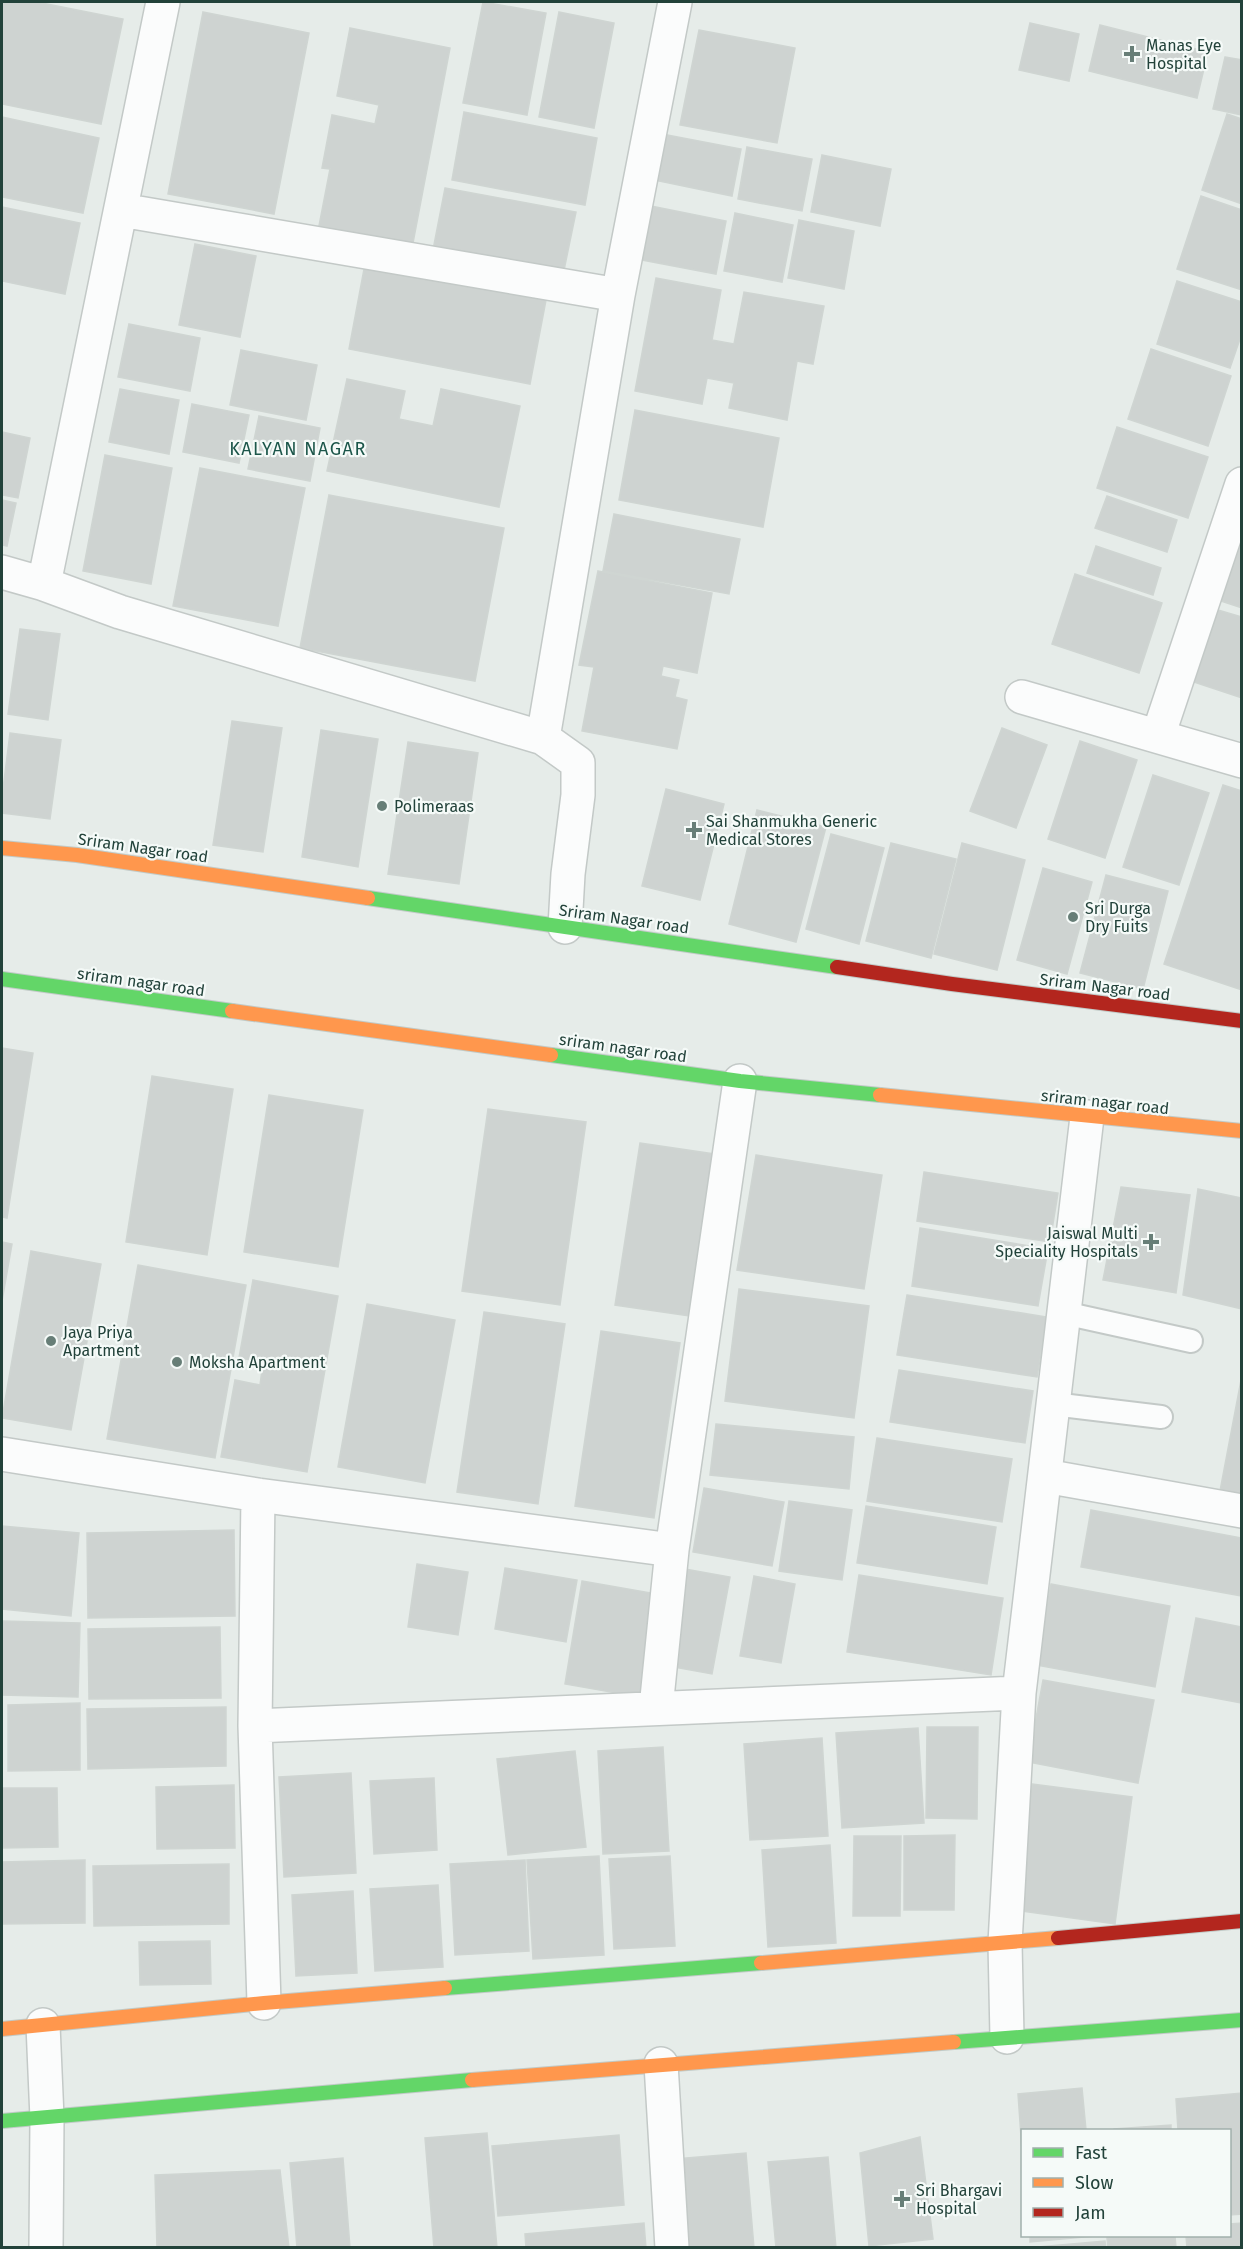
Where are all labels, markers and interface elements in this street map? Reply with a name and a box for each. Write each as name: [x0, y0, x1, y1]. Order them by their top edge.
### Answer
place label: Manas Eye Hospital: [1146, 36, 1222, 73]
marker: Manas Eye Hospital: [1123, 45, 1141, 63]
district label: KALYAN NAGAR: [229, 438, 367, 460]
place label: Polimeraas: [394, 797, 474, 816]
marker: Polimeraas: [375, 799, 389, 813]
place label: Sai Shanmukha Generic Medical Stores: [706, 812, 877, 849]
marker: Sai Shanmukha Generic Medical Stores: [687, 823, 701, 837]
street label: Sriram Nagar road: [77, 829, 209, 867]
place label: Sri Durga Dry Fuits: [1085, 899, 1151, 936]
street label: Sriram Nagar road: [558, 900, 690, 938]
marker: Sri Durga Dry Fuits: [1066, 910, 1080, 924]
street label: sriram nagar road: [76, 964, 206, 1000]
street label: Sriram Nagar road: [1039, 970, 1171, 1004]
street label: sriram nagar road: [558, 1030, 688, 1066]
street label: sriram nagar road: [1040, 1086, 1170, 1118]
place label: Jaiswal Multi Speciality Hospitals: [995, 1224, 1138, 1261]
marker: Jaiswal Multi Speciality Hospitals: [1142, 1233, 1160, 1251]
place label: Jaya Priya Apartment: [63, 1323, 140, 1360]
marker: Jaya Priya Apartment: [44, 1334, 58, 1348]
place label: Moksha Apartment: [189, 1353, 326, 1372]
marker: Moksha Apartment: [170, 1355, 184, 1369]
legend: [1021, 2129, 1231, 2237]
text: Fast: [1075, 2142, 1108, 2164]
text: Slow: [1075, 2172, 1114, 2194]
place label: Sri Bhargavi Hospital: [916, 2181, 1002, 2218]
marker: Sri Bhargavi Hospital: [893, 2190, 911, 2208]
text: Jam: [1075, 2202, 1106, 2224]

